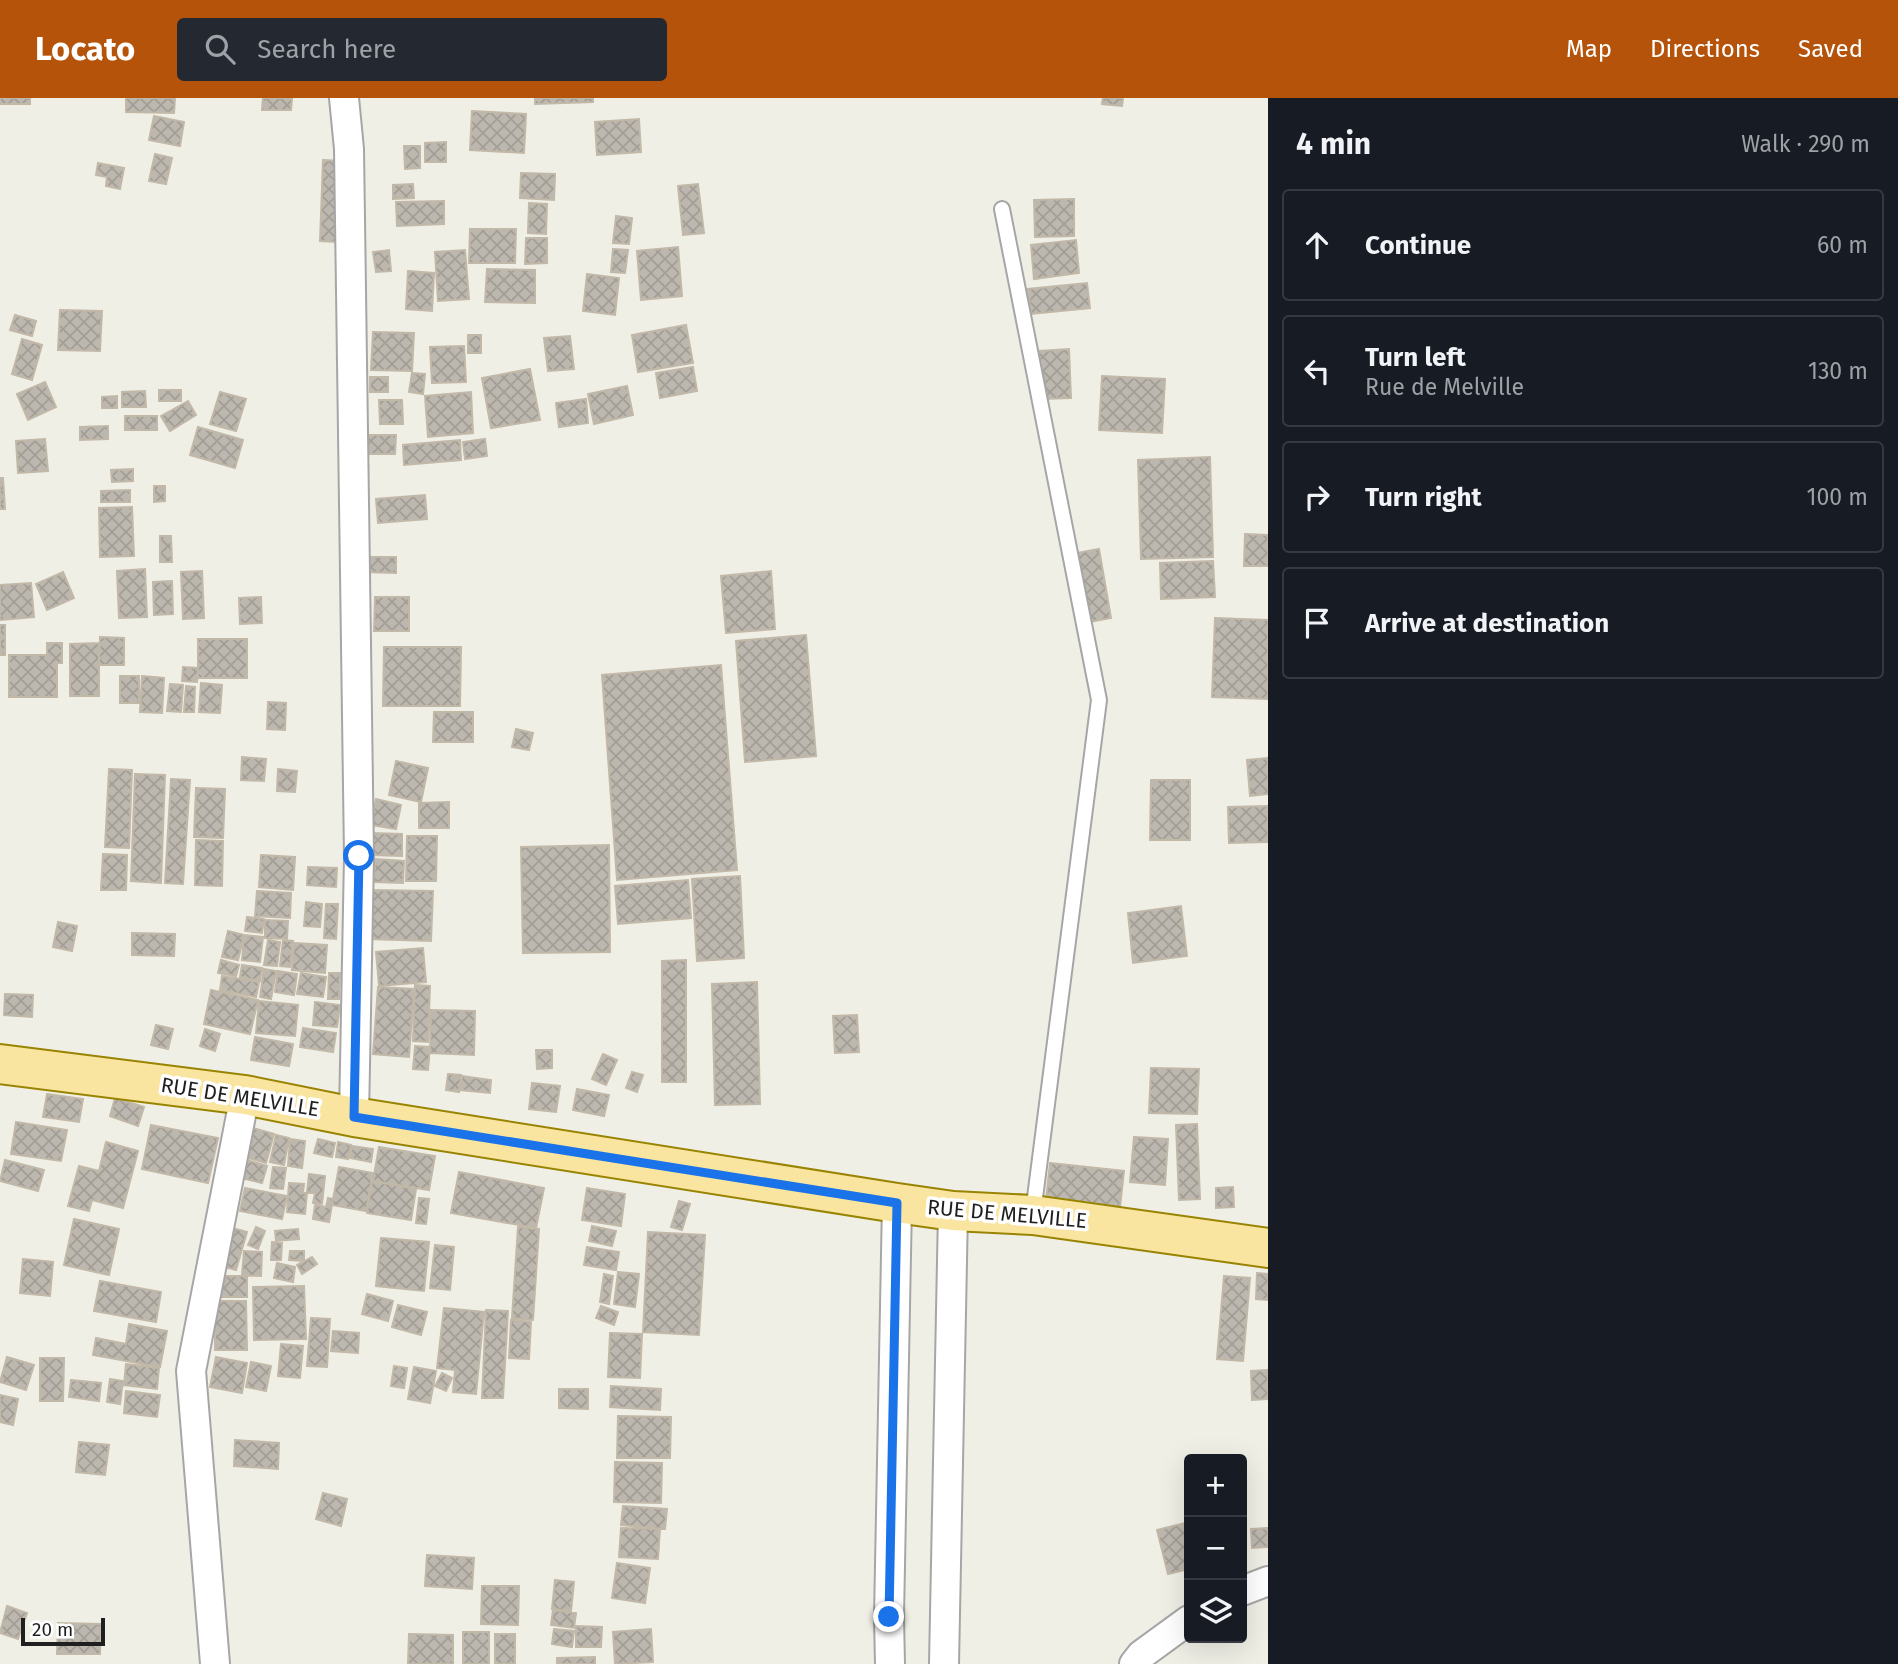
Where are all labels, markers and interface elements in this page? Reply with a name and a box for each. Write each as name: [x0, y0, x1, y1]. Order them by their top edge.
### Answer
search box: [177, 18, 667, 81]
text: Locato: [35, 29, 135, 69]
icon: search: [201, 30, 239, 68]
text: Search here: [257, 34, 396, 65]
text: Map: [1566, 35, 1612, 63]
text: Directions: [1650, 35, 1760, 63]
text: Saved: [1798, 35, 1863, 63]
text: 4 min: [1296, 126, 1371, 162]
text: Walk · 290 m: [1741, 130, 1870, 158]
icon: ahead: [1298, 226, 1336, 264]
text: Continue: [1365, 230, 1471, 261]
text: 60 m: [1817, 231, 1868, 259]
text: Turn left: [1365, 342, 1466, 373]
icon: left: [1298, 352, 1336, 390]
text: 130 m: [1808, 357, 1868, 385]
text: Rue de Melville: [1365, 373, 1524, 401]
icon: right: [1298, 478, 1336, 516]
text: Turn right: [1365, 482, 1482, 513]
text: 100 m: [1807, 483, 1868, 511]
icon: arrive: [1298, 604, 1336, 642]
text: Arrive at destination: [1365, 608, 1609, 639]
route start: [343, 840, 374, 871]
street label: RUE DE MELVILLE: [159, 1072, 321, 1122]
street label: RUE DE MELVILLE: [926, 1194, 1088, 1234]
map controls: [1184, 1454, 1247, 1643]
button: +: [1184, 1454, 1247, 1517]
button: −: [1184, 1517, 1247, 1580]
button: layers: [1184, 1580, 1247, 1643]
route end: [873, 1601, 904, 1632]
scale bar: [21, 1615, 105, 1647]
text: 20 m: [32, 1618, 73, 1641]

